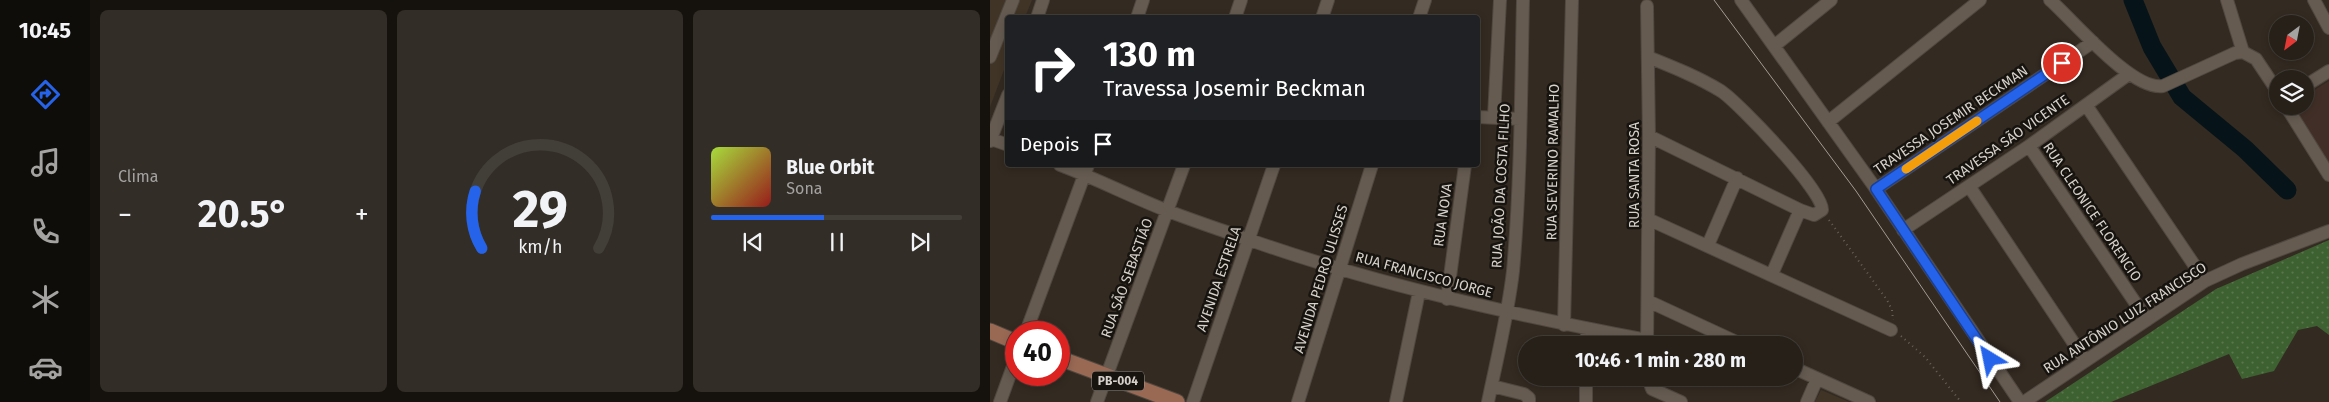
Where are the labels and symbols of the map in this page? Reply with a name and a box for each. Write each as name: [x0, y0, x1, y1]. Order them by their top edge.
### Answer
north arrow: [2269, 15, 2314, 60]
pin: [2041, 42, 2083, 84]
street label: TRAVESSA JOSEMIR BECKMAN: [1871, 62, 2031, 178]
street label: RUA SEVERINO RAMALHO: [1543, 83, 1563, 241]
street label: TRAVESSA SÃO VICENTE: [1943, 91, 2073, 189]
street label: RUA JOÃO DA COSTA FILHO: [1488, 103, 1514, 269]
street label: RUA SANTA ROSA: [1626, 122, 1643, 228]
street label: RUA CLEONICE FLORENCIO: [2039, 139, 2145, 285]
street label: RUA NOVA: [1430, 182, 1456, 248]
street label: AVENIDA PEDRO ULISSES: [1290, 202, 1352, 355]
street label: RUA SÃO SEBASTIÃO: [1097, 216, 1157, 340]
street label: AVENIDA ESTRELA: [1193, 224, 1245, 334]
street label: RUA FRANCISCO JORGE: [1354, 248, 1494, 302]
street label: RUA ANTÔNIO LUIZ FRANCISCO: [2040, 258, 2210, 377]
speed limit sign: 40: [1005, 321, 1070, 386]
position arrow: [1963, 332, 2015, 384]
road number: PB-004: [1092, 372, 1144, 391]

